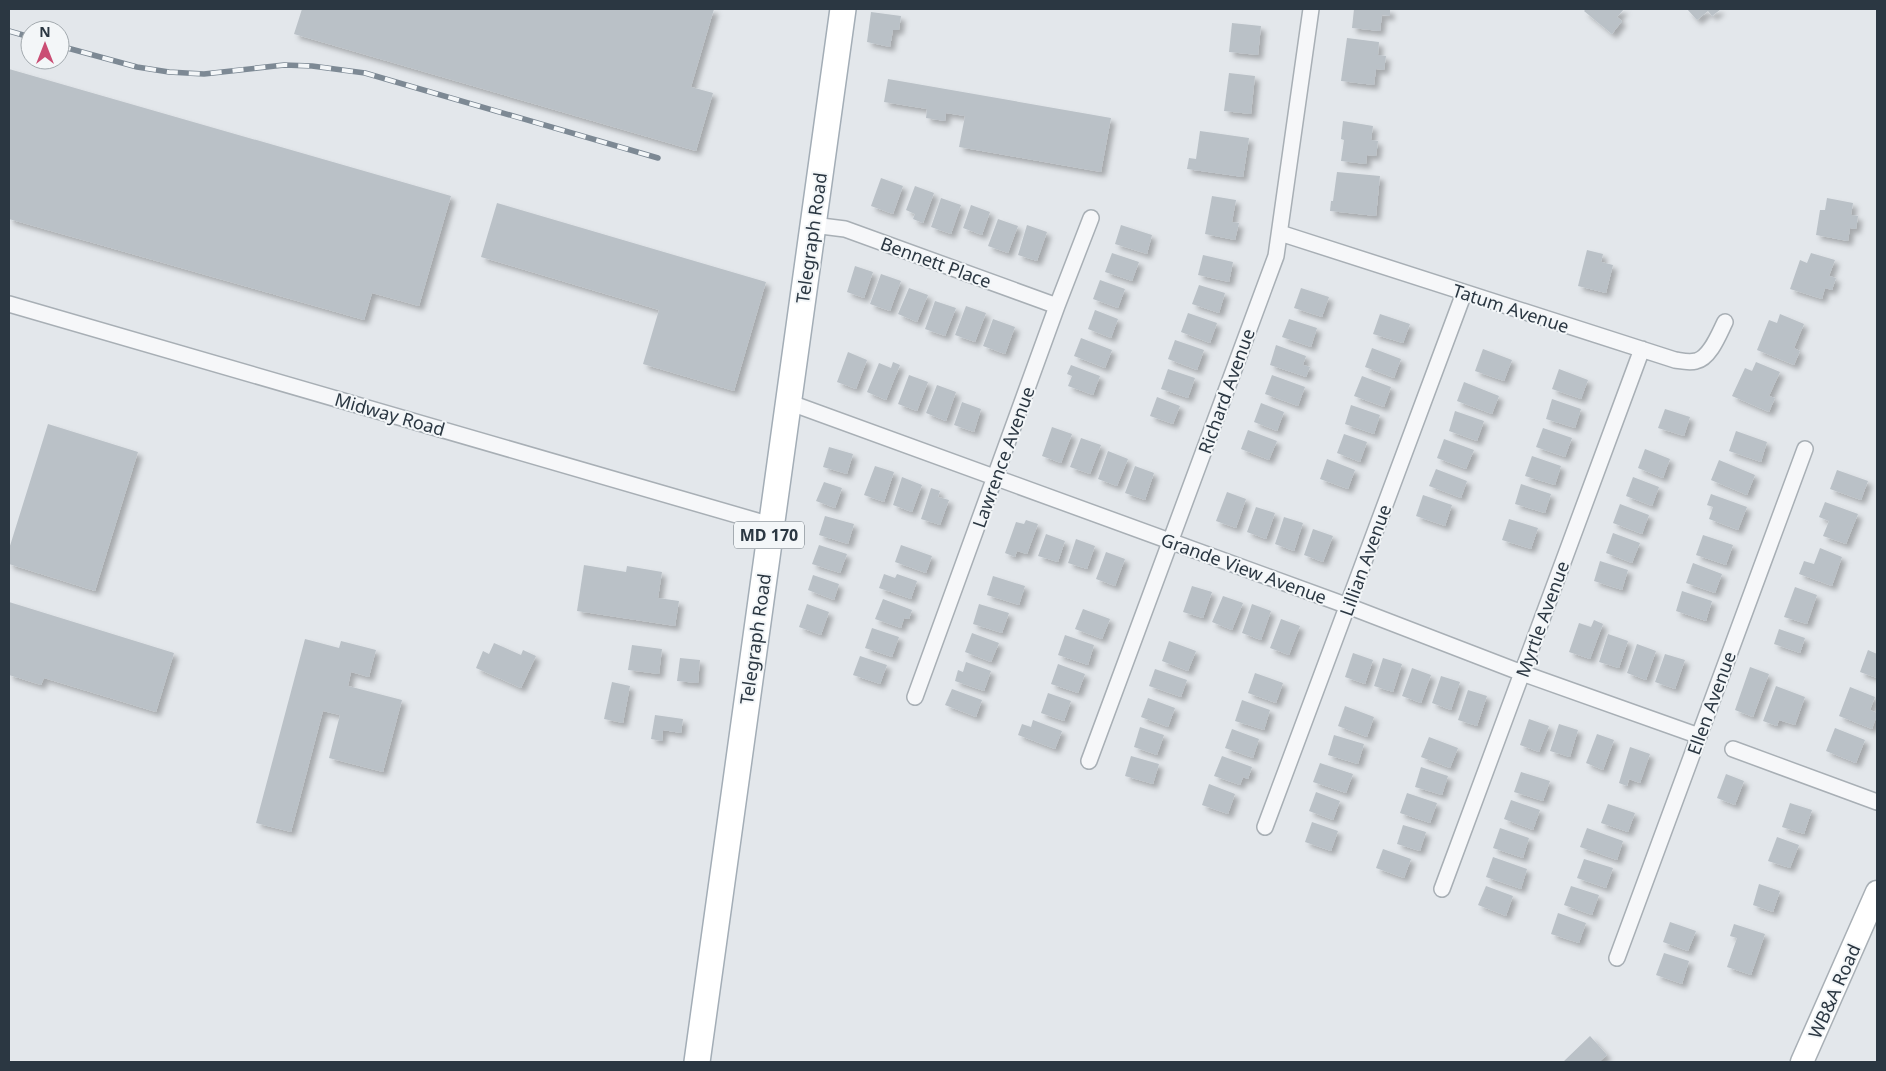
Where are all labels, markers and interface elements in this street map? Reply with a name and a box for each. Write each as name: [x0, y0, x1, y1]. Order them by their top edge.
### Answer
north arrow: [20, 20, 70, 70]
text: N: [39, 22, 51, 41]
street label: Telegraph Road: [790, 171, 832, 305]
street label: Bennett Place: [877, 231, 995, 293]
street label: Tatum Avenue: [1450, 278, 1572, 338]
street label: Richard Avenue: [1192, 325, 1260, 457]
street label: Lawrence Avenue: [966, 383, 1040, 531]
street label: Midway Road: [332, 387, 448, 441]
street label: Lillian Avenue: [1334, 501, 1396, 619]
road number: MD 170: [734, 522, 804, 548]
street label: Grande View Avenue: [1158, 527, 1330, 609]
street label: Myrtle Avenue: [1510, 558, 1574, 680]
street label: Telegraph Road: [734, 572, 776, 706]
street label: Ellen Avenue: [1681, 648, 1741, 758]
street label: WB&A Road: [1802, 940, 1866, 1042]

